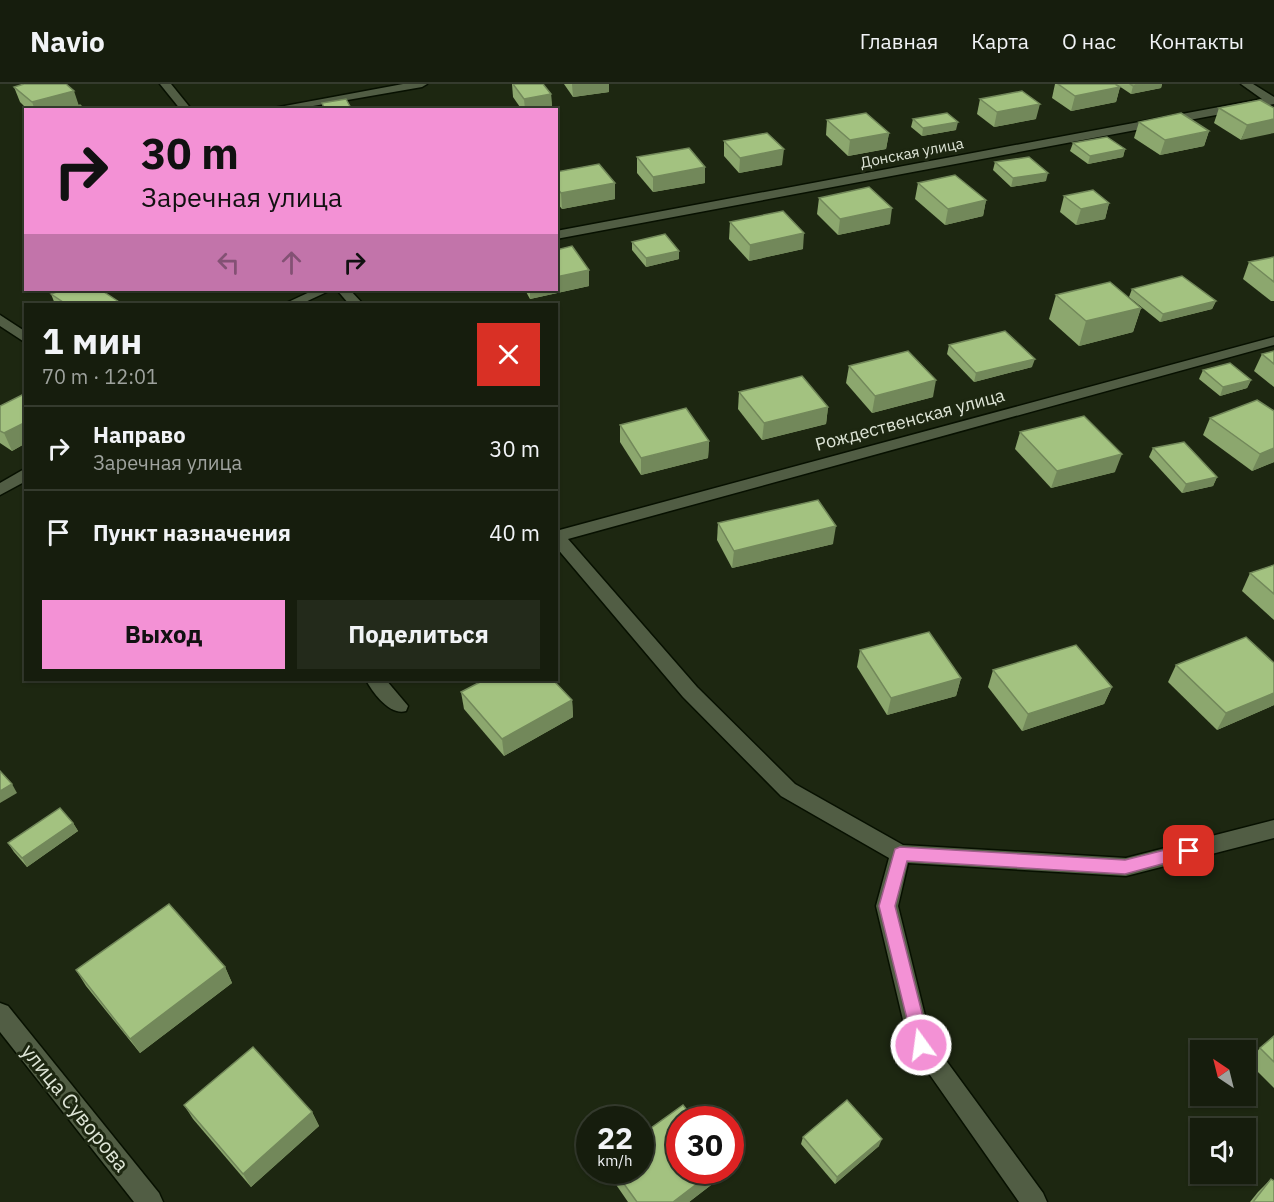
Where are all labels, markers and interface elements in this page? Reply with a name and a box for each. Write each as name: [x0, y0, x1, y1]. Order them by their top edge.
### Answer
text: Navio: [30, 23, 105, 60]
text: Главная: [860, 27, 938, 55]
text: Карта: [971, 27, 1029, 55]
text: О нас: [1062, 27, 1116, 55]
text: Контакты: [1149, 27, 1244, 55]
text: 30 m: [141, 126, 239, 181]
icon: right: [42, 132, 120, 210]
street label: Донская улица: [859, 133, 965, 172]
text: Заречная улица: [141, 179, 342, 214]
icon: left: [212, 246, 245, 279]
icon: ahead: [275, 246, 308, 279]
icon: right: [338, 246, 371, 279]
text: 1 мин: [42, 317, 142, 364]
button: close: [477, 323, 540, 386]
text: 70 m · 12:01: [42, 363, 158, 390]
street label: Рождественская улица: [813, 383, 1008, 456]
text: Направо: [93, 420, 186, 449]
icon: right: [42, 432, 75, 465]
text: 30 m: [489, 434, 540, 463]
text: Заречная улица: [93, 449, 242, 476]
icon: arrive: [42, 516, 75, 549]
text: Пункт назначения: [93, 518, 291, 547]
text: 40 m: [489, 518, 540, 547]
button: Выход: [42, 600, 285, 669]
button: Поделиться: [297, 600, 540, 669]
pin: [1163, 825, 1214, 876]
icon: arrive: [1172, 834, 1205, 867]
position arrow: [889, 1013, 953, 1077]
street label: улица Суворова: [16, 1038, 136, 1177]
north arrow: [1190, 1040, 1256, 1106]
map controls: [1190, 1040, 1256, 1184]
speed limit sign: 30: [666, 1106, 744, 1184]
text: 22: [597, 1118, 633, 1157]
button: sound: [1190, 1118, 1256, 1184]
text: km/h: [597, 1151, 633, 1170]

